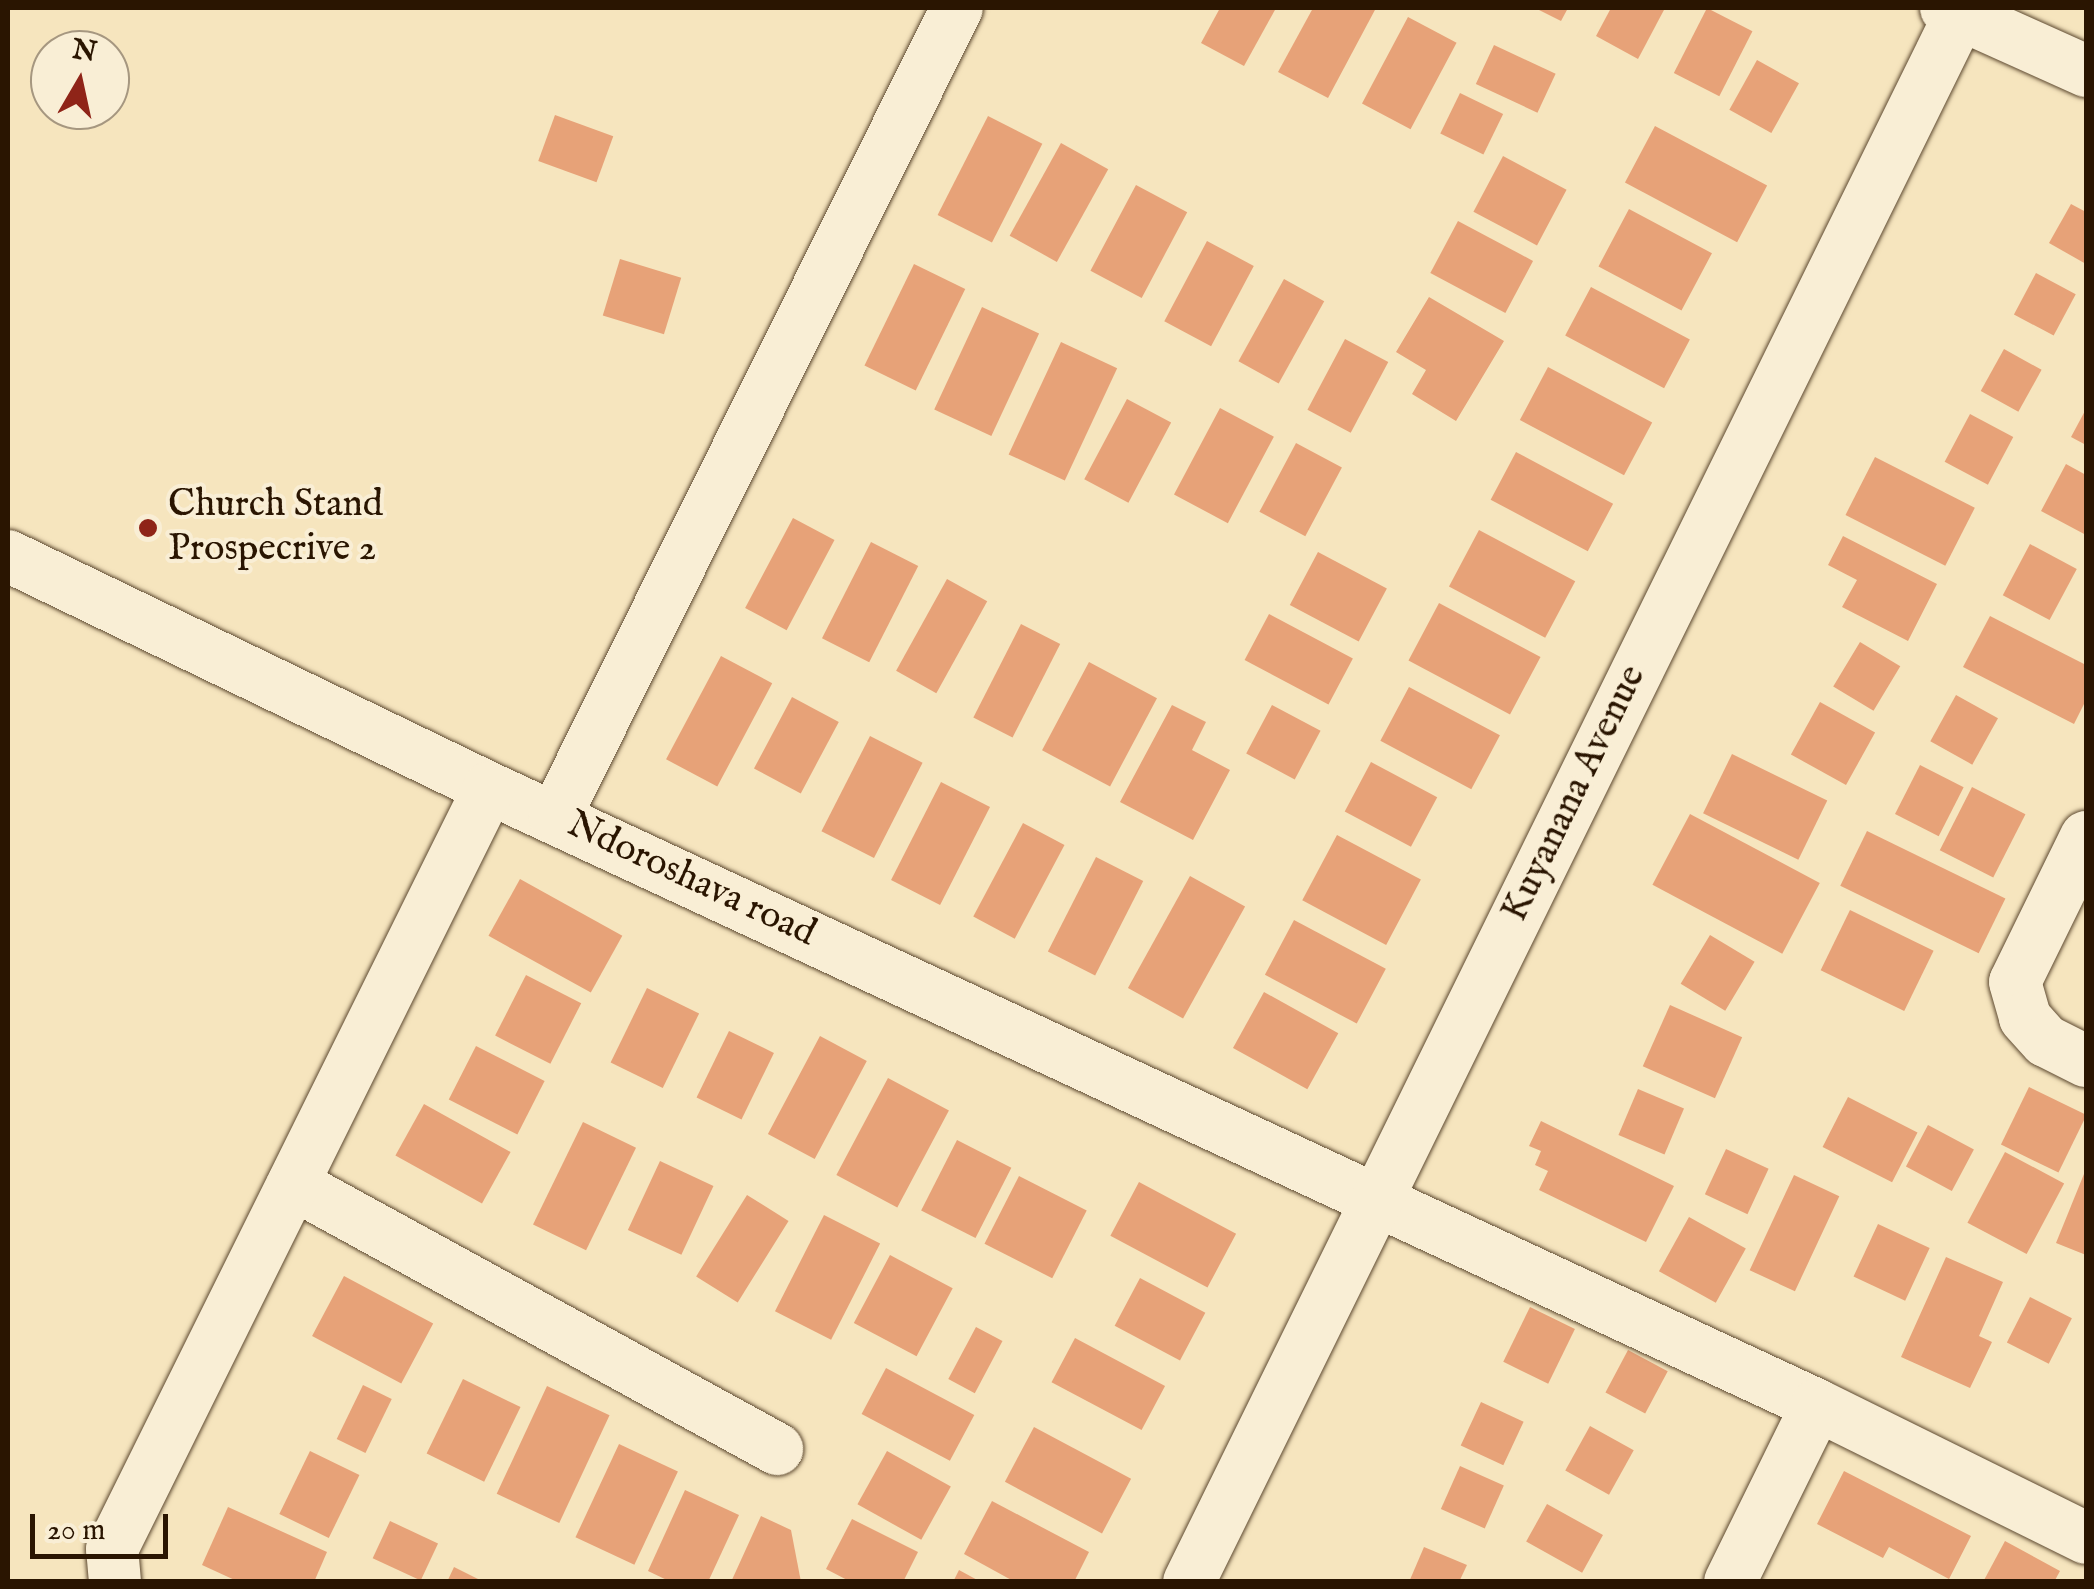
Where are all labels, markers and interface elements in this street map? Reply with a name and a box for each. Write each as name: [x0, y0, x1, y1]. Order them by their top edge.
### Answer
north arrow: [30, 30, 130, 130]
text: N: [70, 33, 99, 71]
place label: Church Stand Prospecrive 2: [168, 483, 383, 572]
marker: Church Stand Prospecrive 2: [137, 517, 159, 539]
street label: Kuyanana Avenue: [1493, 658, 1657, 930]
street label: Ndoroshava road: [559, 802, 823, 958]
scale bar: [35, 1494, 172, 1556]
text: 20 m: [47, 1512, 106, 1550]

